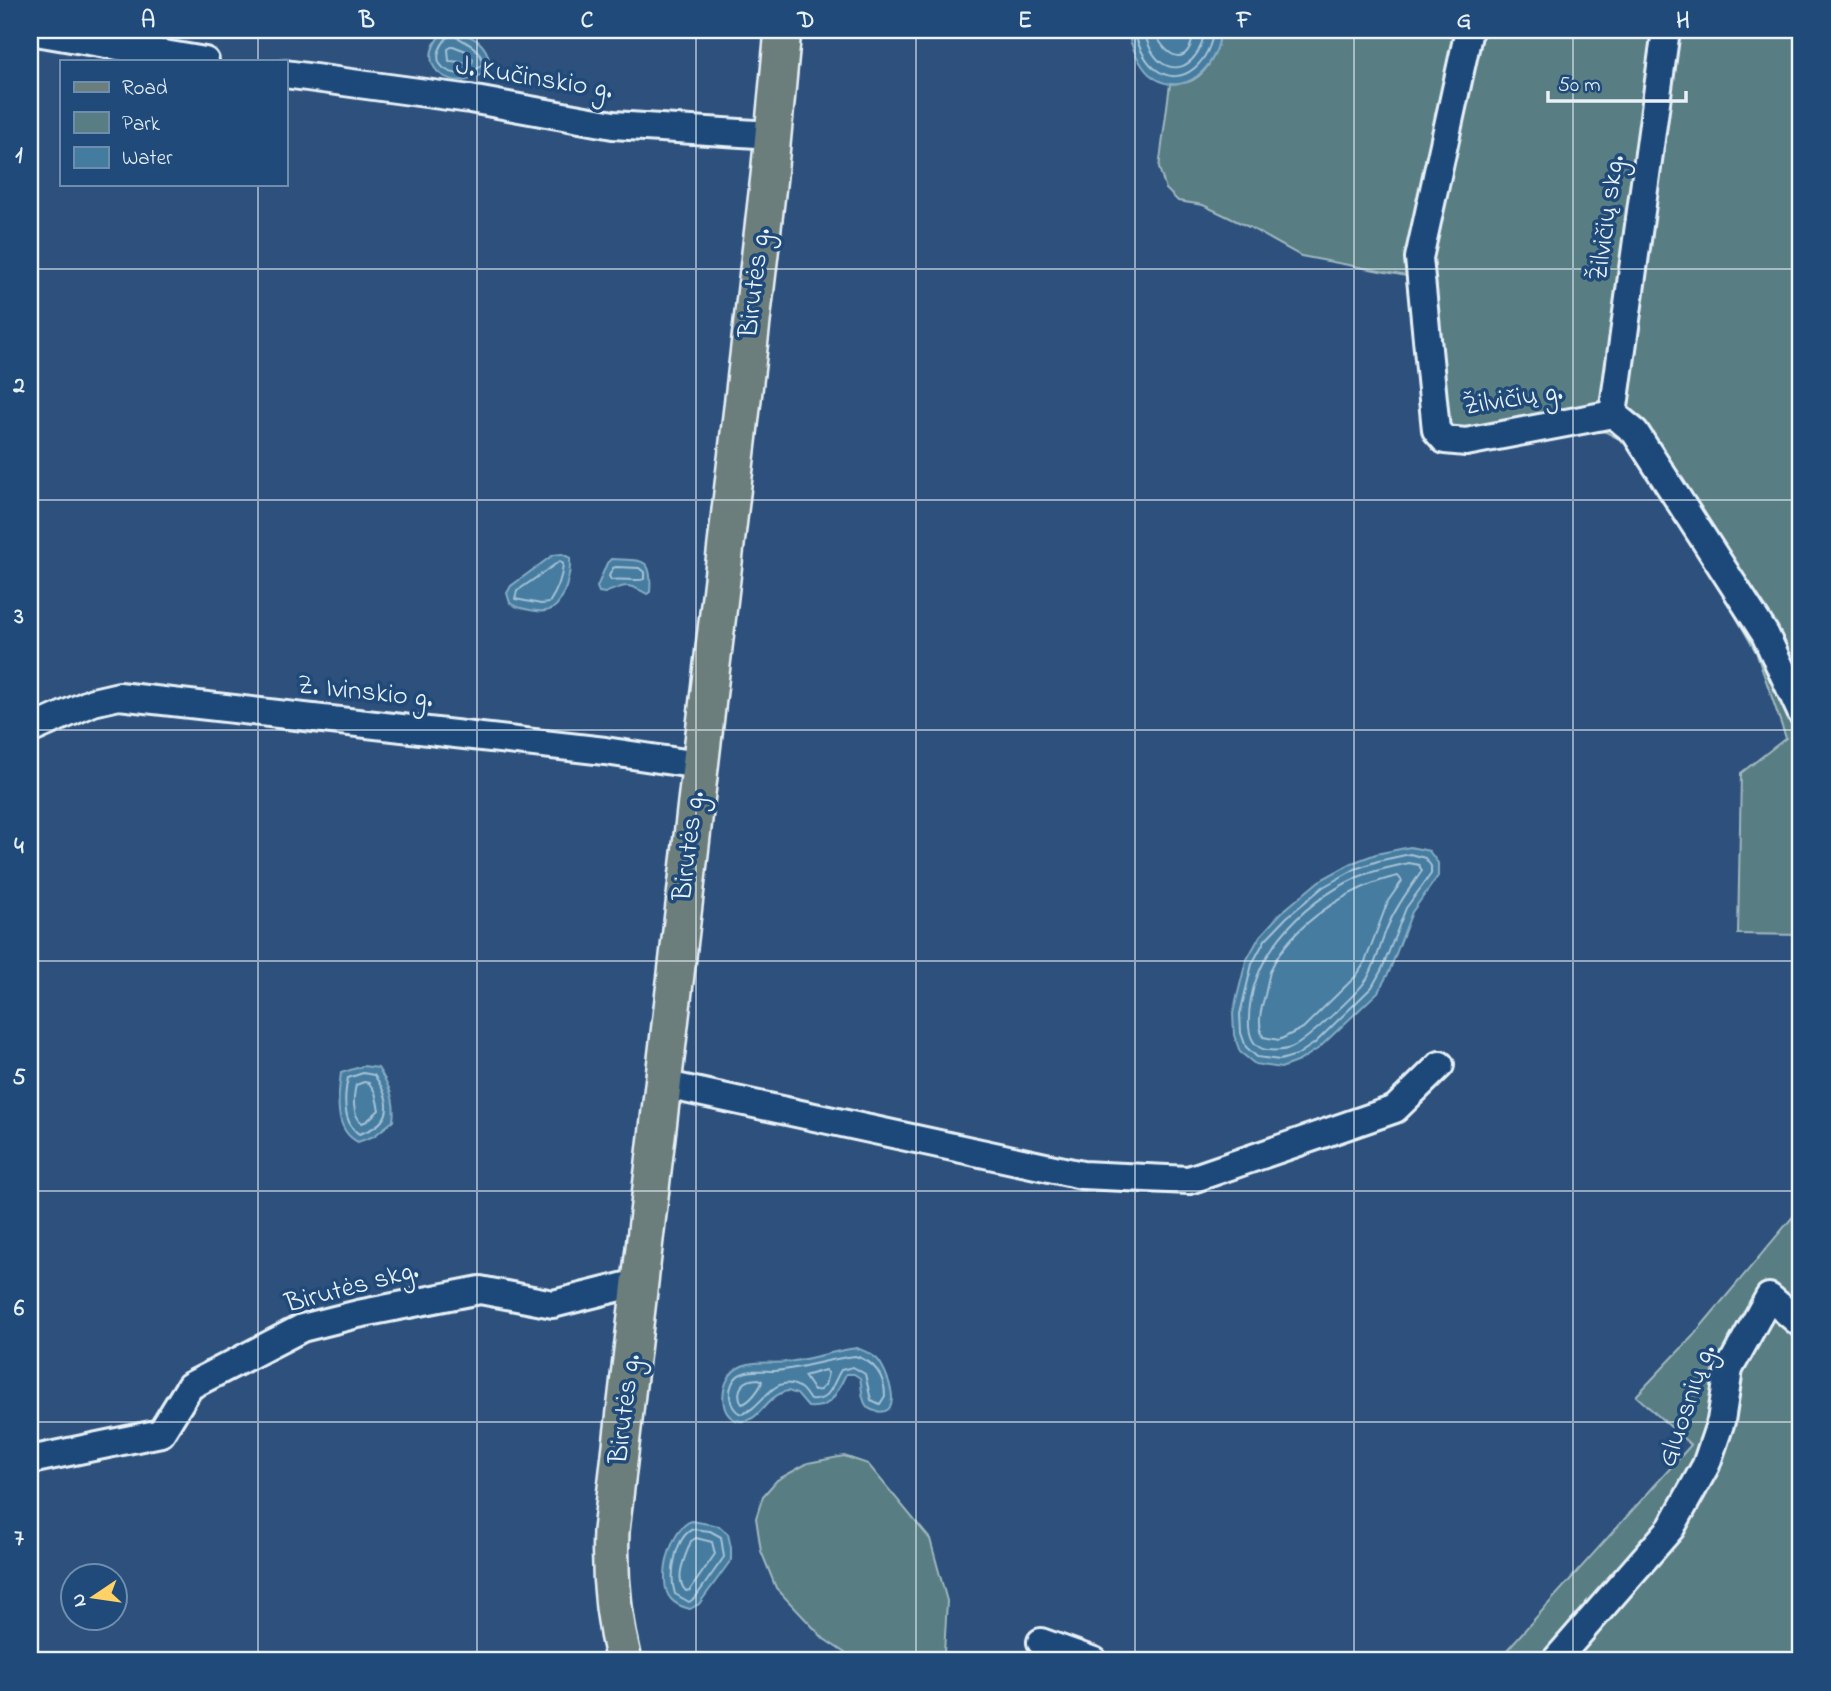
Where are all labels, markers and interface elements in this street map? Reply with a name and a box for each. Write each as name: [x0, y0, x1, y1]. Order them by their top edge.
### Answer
text: A: [141, 5, 155, 38]
text: B: [358, 5, 375, 38]
text: C: [581, 5, 594, 38]
text: D: [797, 5, 814, 38]
text: E: [1018, 5, 1032, 38]
text: F: [1236, 5, 1252, 38]
text: G: [1457, 5, 1471, 38]
text: H: [1676, 5, 1690, 38]
street label: J. Kučinskio g.: [452, 46, 616, 112]
legend: [60, 60, 287, 186]
scale bar: [1548, 60, 1686, 104]
text: 50 m: [1558, 71, 1601, 101]
text: Road: [122, 74, 168, 104]
text: Park: [122, 110, 161, 140]
text: 1: [15, 140, 23, 173]
text: Water: [122, 144, 173, 174]
street label: Žilvičių skg.: [1579, 152, 1637, 284]
street label: Birutės g.: [729, 226, 783, 341]
text: 2: [12, 370, 25, 403]
street label: Žilvičių g.: [1460, 372, 1566, 428]
text: 3: [13, 601, 24, 634]
street label: Z. Ivinskio g.: [295, 665, 435, 721]
street label: Birutės g.: [663, 789, 717, 904]
text: 4: [14, 831, 24, 864]
text: 5: [12, 1062, 26, 1095]
street label: Birutės skg.: [280, 1251, 423, 1326]
text: 6: [14, 1293, 25, 1326]
street label: Gluosnių g.: [1648, 1339, 1728, 1473]
street label: Birutės g.: [599, 1352, 653, 1467]
text: 7: [14, 1523, 24, 1556]
north arrow: [60, 1562, 130, 1632]
text: N: [65, 1591, 94, 1610]

